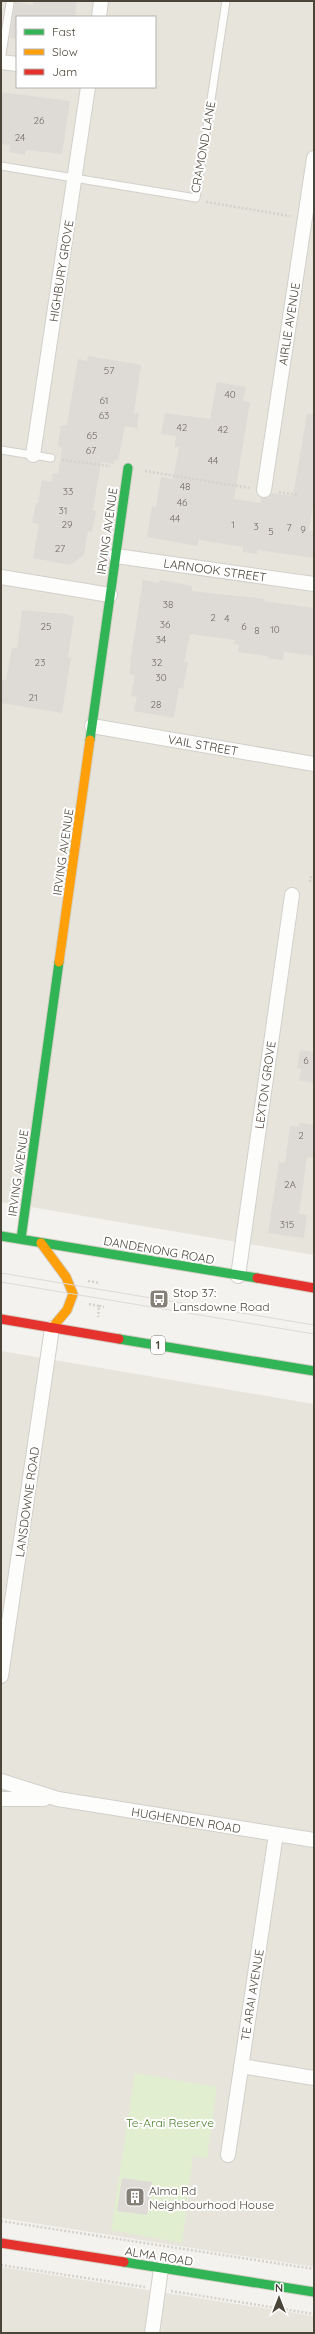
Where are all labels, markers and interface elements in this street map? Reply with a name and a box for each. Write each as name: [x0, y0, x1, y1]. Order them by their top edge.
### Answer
legend: [16, 16, 156, 88]
text: Fast: [52, 24, 76, 39]
text: Slow: [52, 44, 78, 59]
text: Jam: [52, 64, 77, 79]
street label: CRAMOND LANE: [188, 100, 218, 194]
house number: 26: [34, 114, 45, 127]
house number: 24: [15, 131, 25, 144]
street label: HIGHBURY GROVE: [46, 219, 76, 323]
street label: AIRLIE AVENUE: [275, 281, 303, 367]
house number: 57: [104, 364, 114, 377]
house number: 40: [224, 388, 236, 401]
house number: 61: [99, 394, 109, 407]
house number: 63: [99, 409, 109, 422]
house number: 42: [177, 421, 188, 434]
house number: 42: [218, 423, 229, 436]
house number: 65: [87, 429, 97, 442]
house number: 67: [86, 444, 96, 457]
house number: 44: [208, 454, 218, 467]
house number: 48: [180, 480, 190, 493]
house number: 33: [63, 485, 73, 498]
street label: IRVING AVENUE: [93, 486, 121, 575]
house number: 46: [177, 496, 188, 509]
house number: 31: [59, 504, 67, 517]
house number: 44: [170, 512, 180, 525]
house number: 29: [61, 518, 73, 531]
house number: 1: [231, 518, 235, 531]
house number: 3: [253, 520, 259, 533]
house number: 7: [286, 521, 292, 534]
house number: 9: [300, 523, 306, 536]
house number: 5: [268, 525, 274, 538]
house number: 27: [55, 542, 65, 555]
street label: LARNOOK STREET: [163, 555, 267, 585]
house number: 38: [163, 598, 173, 611]
house number: 2: [210, 611, 216, 624]
house number: 4: [224, 612, 230, 625]
house number: 36: [160, 618, 171, 631]
house number: 25: [41, 620, 52, 633]
house number: 6: [241, 620, 247, 633]
house number: 10: [270, 623, 280, 636]
house number: 8: [254, 624, 260, 637]
house number: 34: [156, 633, 166, 646]
house number: 23: [35, 656, 45, 669]
house number: 32: [152, 656, 163, 669]
house number: 30: [155, 671, 167, 684]
house number: 21: [28, 691, 38, 704]
house number: 28: [151, 698, 161, 711]
street label: VAIL STREET: [167, 731, 239, 759]
street label: IRVING AVENUE: [49, 807, 77, 896]
street label: LEXTON GROVE: [251, 1040, 279, 1130]
house number: 6: [303, 1054, 309, 1067]
street label: IRVING AVENUE: [4, 1128, 32, 1217]
house number: 2: [298, 1129, 304, 1142]
house number: 2A: [284, 1178, 297, 1191]
house number: 315: [280, 1218, 294, 1231]
street label: DANDENONG ROAD: [102, 1233, 216, 1267]
place label: Stop 37: Lansdowne Road: [173, 1285, 270, 1314]
bus stop icon: Stop 37: Lansdowne Road: [148, 1288, 170, 1310]
road number: 1: [151, 1336, 165, 1354]
street label: LANSDOWNE ROAD: [12, 1446, 42, 1558]
street label: HUGHENDEN ROAD: [130, 1804, 242, 1836]
street label: TE ARAI AVENUE: [237, 1948, 267, 2042]
park label: Te-Arai Reserve: [126, 2115, 214, 2130]
place label: Alma Rd Neighbourhood House: [149, 2183, 275, 2212]
building icon: Alma Rd Neighbourhood House: [124, 2186, 146, 2208]
street label: ALMA ROAD: [124, 2243, 194, 2269]
north arrow: [259, 2278, 299, 2318]
text: N: [275, 2281, 283, 2295]

